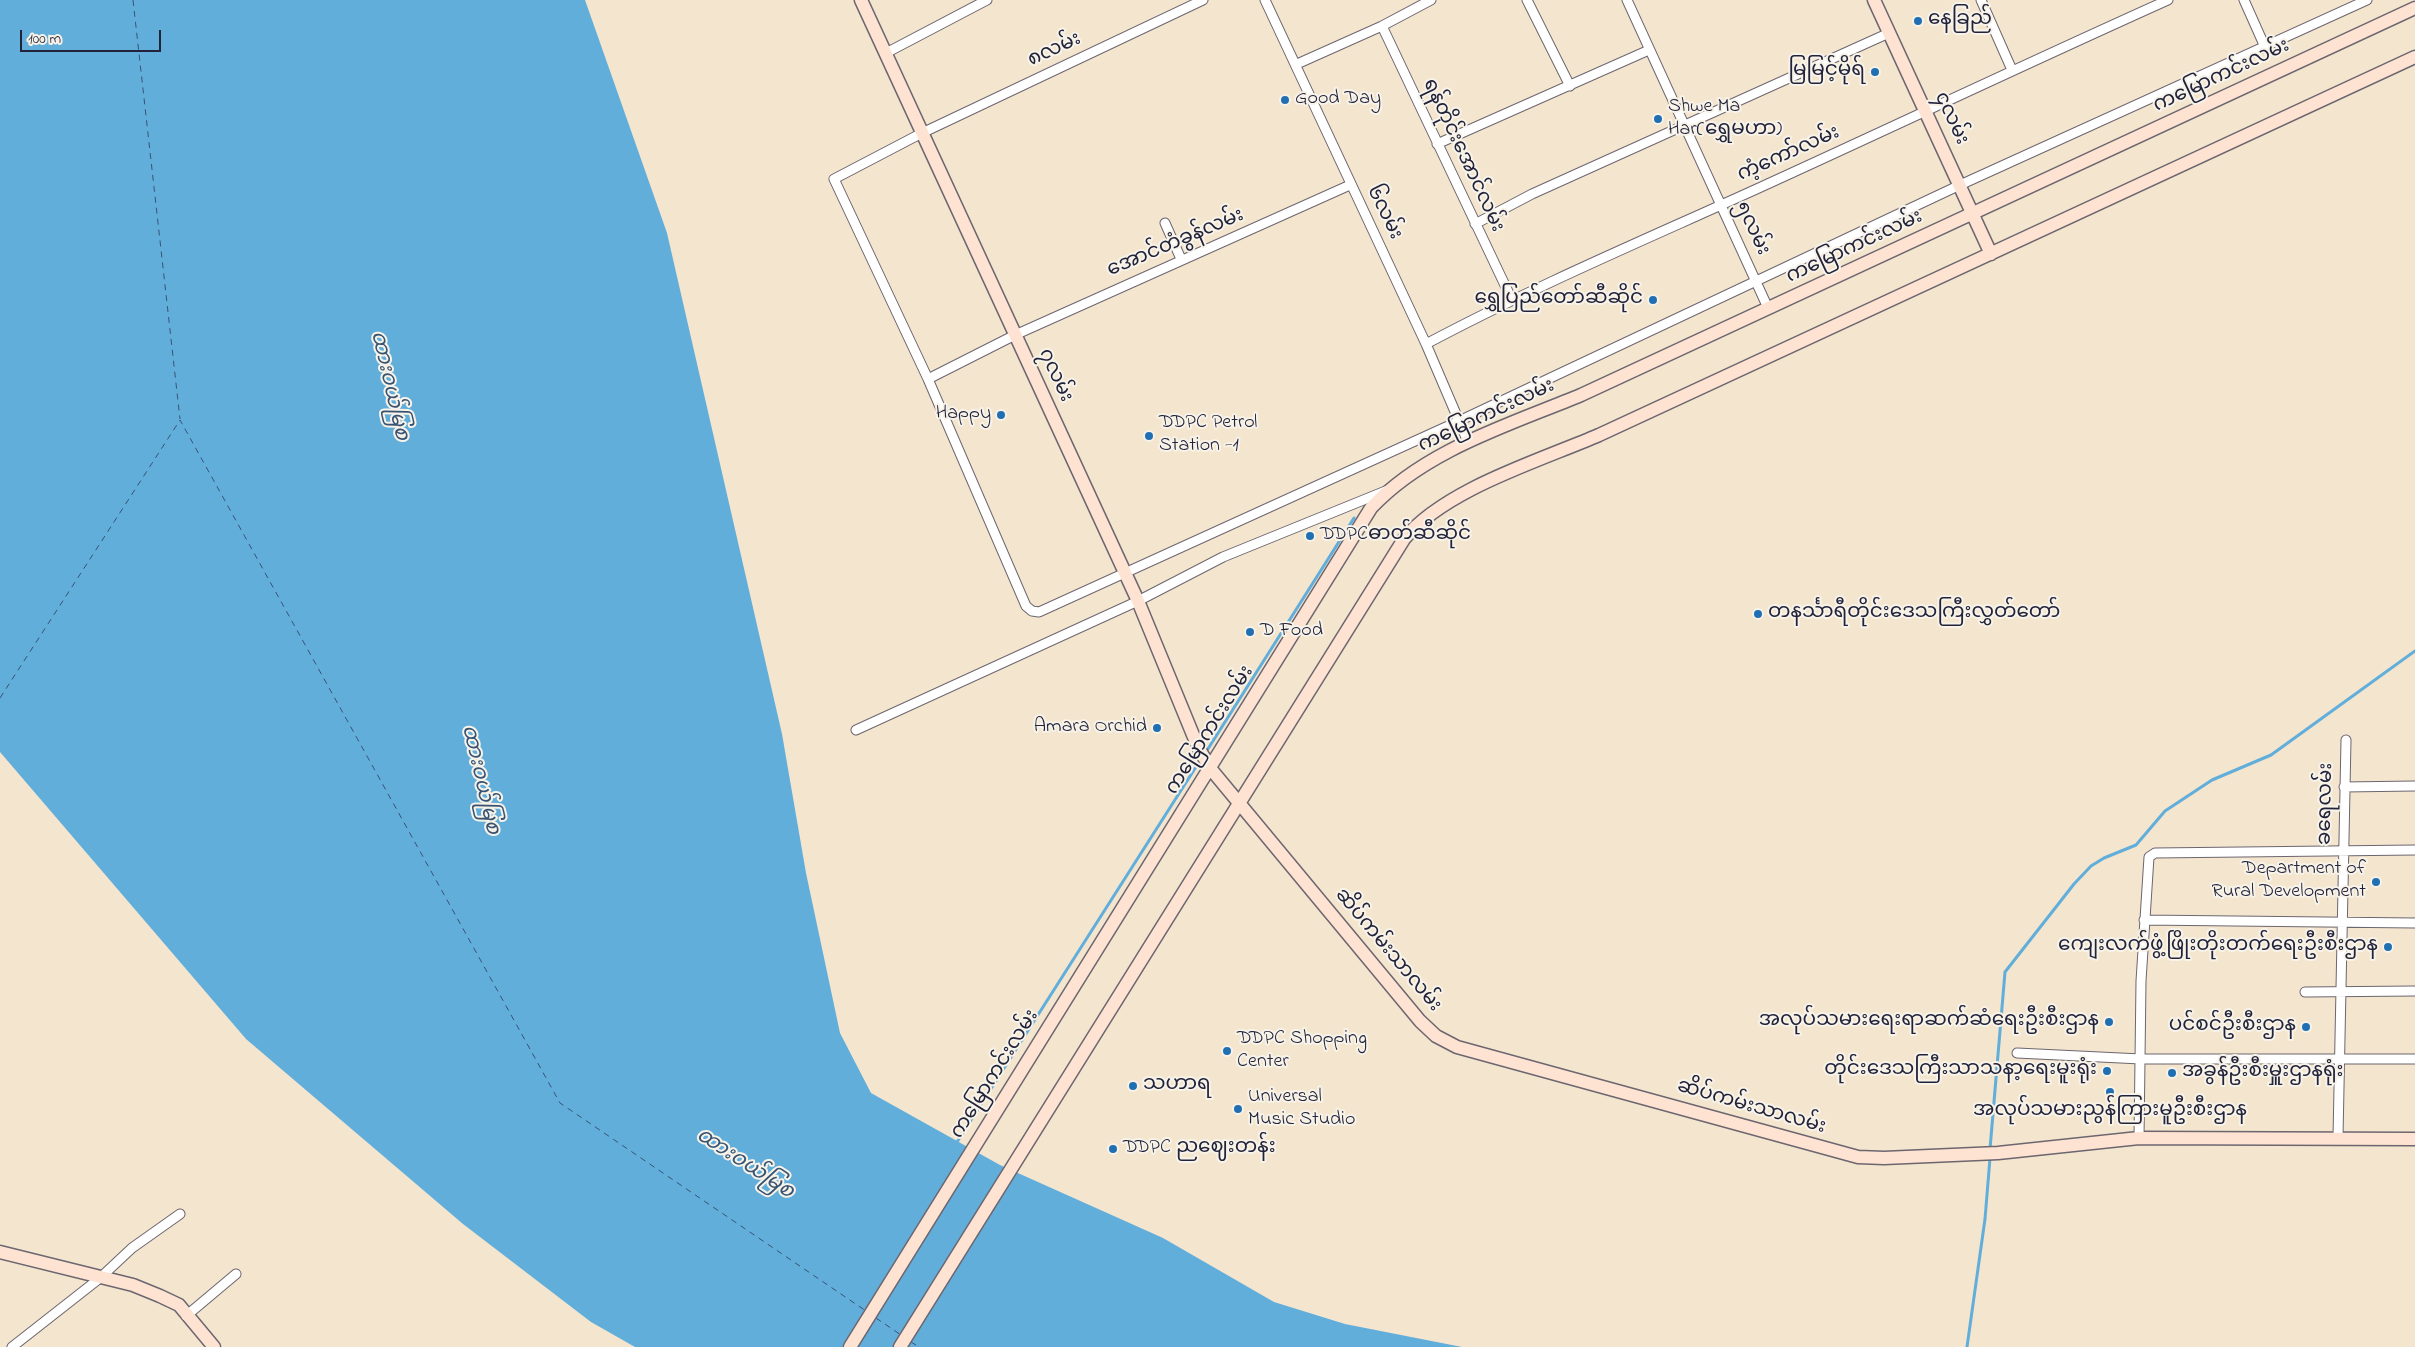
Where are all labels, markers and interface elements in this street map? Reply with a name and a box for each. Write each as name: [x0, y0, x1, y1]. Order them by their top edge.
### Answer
place label: နေခြည်: [1928, 9, 1992, 33]
marker: နေခြည်: [1912, 15, 1924, 27]
scale bar: [22, 20, 164, 52]
text: 100 m: [28, 28, 61, 50]
street label: ၈လမ်း: [1025, 28, 1085, 74]
street label: ကမြောကင်းလမ်း: [2150, 35, 2294, 119]
place label: မြမြင့်မိုရ်: [1789, 60, 1865, 84]
marker: မြမြင့်မိုရ်: [1869, 66, 1881, 78]
street label: ရန်တိုင်းအောင်လမ်း: [1416, 76, 1508, 236]
place label: Good Day: [1295, 88, 1381, 112]
street label: ၄လမ်း: [1927, 89, 1973, 149]
marker: Good Day: [1279, 94, 1291, 106]
place label: Shwe Ma Har(‌‌ရွှေမဟာ): [1668, 96, 1782, 143]
marker: Shwe Ma Har(‌‌ရွှေမဟာ): [1652, 113, 1664, 125]
street label: ကံ့ကော်လမ်း: [1734, 122, 1844, 188]
street label: ၆လမ်း: [1360, 182, 1406, 244]
street label: ၅လမ်း: [1728, 198, 1774, 260]
street label: အောင်တံခွန်လမ်း: [1104, 204, 1248, 284]
street label: ကမြောကင်းလမ်း: [1783, 206, 1927, 290]
place label: ရွှေပြည်တော်ဆီဆိုင်: [1475, 288, 1643, 312]
marker: ရွှေပြည်တော်ဆီဆိုင်: [1647, 294, 1659, 306]
water label: ထားဝယ်မြစ: [363, 329, 413, 443]
street label: ၇လမ်း: [1031, 346, 1077, 406]
street label: ကမြောကင်းလမ်း: [1415, 375, 1559, 459]
place label: Happy: [936, 403, 991, 427]
marker: Happy: [995, 409, 1007, 421]
place label: DDPC Petrol Station -1: [1159, 412, 1257, 459]
marker: DDPC Petrol Station -1: [1143, 430, 1155, 442]
place label: DDPCဓာတ်ဆီဆိုင်: [1320, 524, 1471, 548]
marker: DDPCဓာတ်ဆီဆိုင်: [1304, 530, 1316, 542]
place label: တနင်္သာရီတိုင်းဒေသကြီးလွှတ်တော်: [1768, 602, 2060, 626]
marker: တနင်္သာရီတိုင်းဒေသကြီးလွှတ်တော်: [1752, 608, 1764, 620]
place label: D Food: [1260, 620, 1323, 644]
marker: D Food: [1244, 626, 1256, 638]
street label: ကမြောကင်းလမ်း: [1162, 662, 1260, 800]
place label: Amara Orchid: [1034, 716, 1147, 740]
marker: Amara Orchid: [1151, 722, 1163, 734]
water label: ထားဝယ်မြစ: [454, 723, 504, 837]
street label: ခရေလမ်း: [2314, 762, 2340, 846]
place label: Department of Rural Development: [2212, 858, 2366, 905]
marker: Department of Rural Development: [2370, 876, 2382, 888]
street label: ဆိပ်ကမ်းသာလမ်း: [1328, 884, 1446, 1018]
place label: ကျေးလက်ဖွံ့ဖြိုးတိုးတက်ရေးဦးစီးဌာန: [2058, 935, 2378, 959]
marker: ကျေးလက်ဖွံ့ဖြိုးတိုးတက်ရေးဦးစီးဌာန: [2382, 941, 2394, 953]
street label: ကမြောကင်းလမ်း: [947, 1006, 1045, 1144]
place label: အလုပ်သမားရေးရာဆက်ဆံရေးဦးစီးဌာန: [1759, 1010, 2099, 1034]
place label: ပင်စင်ဦးစီးဌာန: [2169, 1015, 2296, 1039]
marker: အလုပ်သမားရေးရာဆက်ဆံရေးဦးစီးဌာန: [2103, 1016, 2115, 1028]
marker: ပင်စင်ဦးစီးဌာန: [2300, 1021, 2312, 1033]
place label: DDPC Shopping Center: [1237, 1028, 1367, 1075]
marker: DDPC Shopping Center: [1221, 1045, 1233, 1057]
place label: တိုင်းဒေသကြီးသာသနာ့ရေးမူးရုံး: [1824, 1059, 2097, 1083]
place label: အခွန်ဦးစီးမှူးဌာနရုံး: [2182, 1061, 2343, 1085]
marker: တိုင်းဒေသကြီးသာသနာ့ရေးမူးရုံး: [2101, 1065, 2113, 1077]
marker: အခွန်ဦးစီးမှူးဌာနရုံး: [2166, 1067, 2178, 1079]
place label: သဟာရ: [1143, 1074, 1211, 1098]
street label: ဆိပ်ကမ်းသာလမ်း: [1674, 1075, 1828, 1141]
marker: သဟာရ: [1127, 1080, 1139, 1092]
place label: Universal Music Studio: [1248, 1086, 1355, 1133]
marker: အလုပ်သမားညွန်ကြားမူဦးစီးဌာန: [2104, 1086, 2116, 1098]
place label: အလုပ်သမားညွန်ကြားမူဦးစီးဌာန: [1973, 1100, 2247, 1124]
marker: Universal Music Studio: [1232, 1103, 1244, 1115]
water label: ထားဝယ်မြစ: [690, 1124, 798, 1206]
place label: DDPC ညဈေးတန်း: [1123, 1137, 1276, 1161]
marker: DDPC ညဈေးတန်း: [1107, 1143, 1119, 1155]

